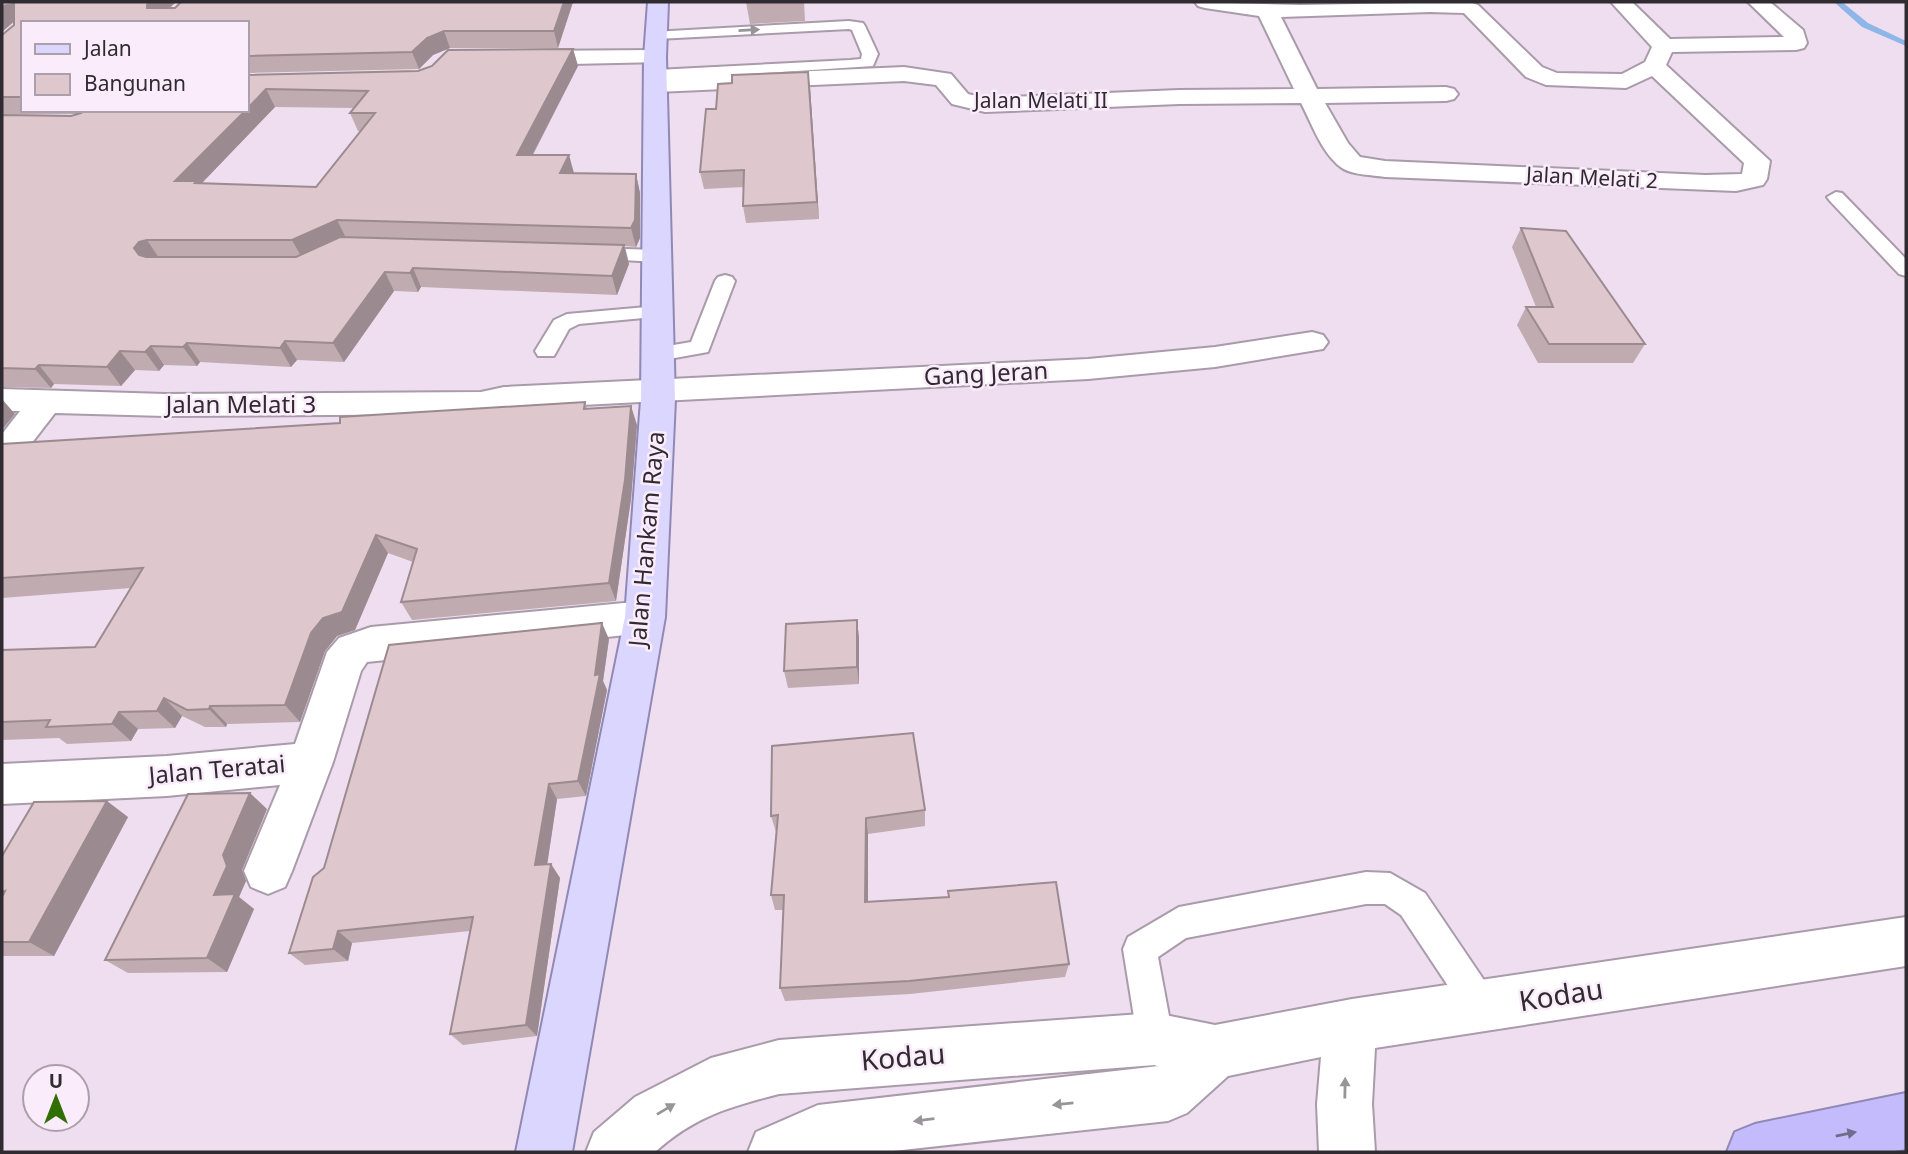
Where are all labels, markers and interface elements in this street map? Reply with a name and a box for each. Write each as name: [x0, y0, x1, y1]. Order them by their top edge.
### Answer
legend: [21, 21, 248, 112]
one-way arrow: [739, 24, 761, 35]
text: Jalan: [82, 34, 132, 62]
text: Bangunan: [84, 69, 186, 97]
street label: Jalan Melati II: [972, 86, 1108, 114]
street label: Jalan Melati 2: [1524, 159, 1659, 194]
street label: Gang Jeran: [923, 353, 1049, 392]
street label: Jalan Melati 3: [164, 387, 316, 420]
street label: Jalan Hankam Raya: [619, 430, 671, 650]
street label: Jalan Teratai: [145, 746, 287, 791]
street label: Kodau: [1516, 969, 1606, 1019]
street label: Kodau: [859, 1033, 947, 1079]
north arrow: [21, 1063, 91, 1133]
text: U: [49, 1068, 63, 1094]
one-way arrow: [1339, 1077, 1350, 1099]
one-way arrow: [1052, 1099, 1074, 1110]
one-way arrow: [657, 1103, 676, 1115]
one-way arrow: [913, 1114, 935, 1125]
one-way arrow: [1835, 1128, 1857, 1139]

